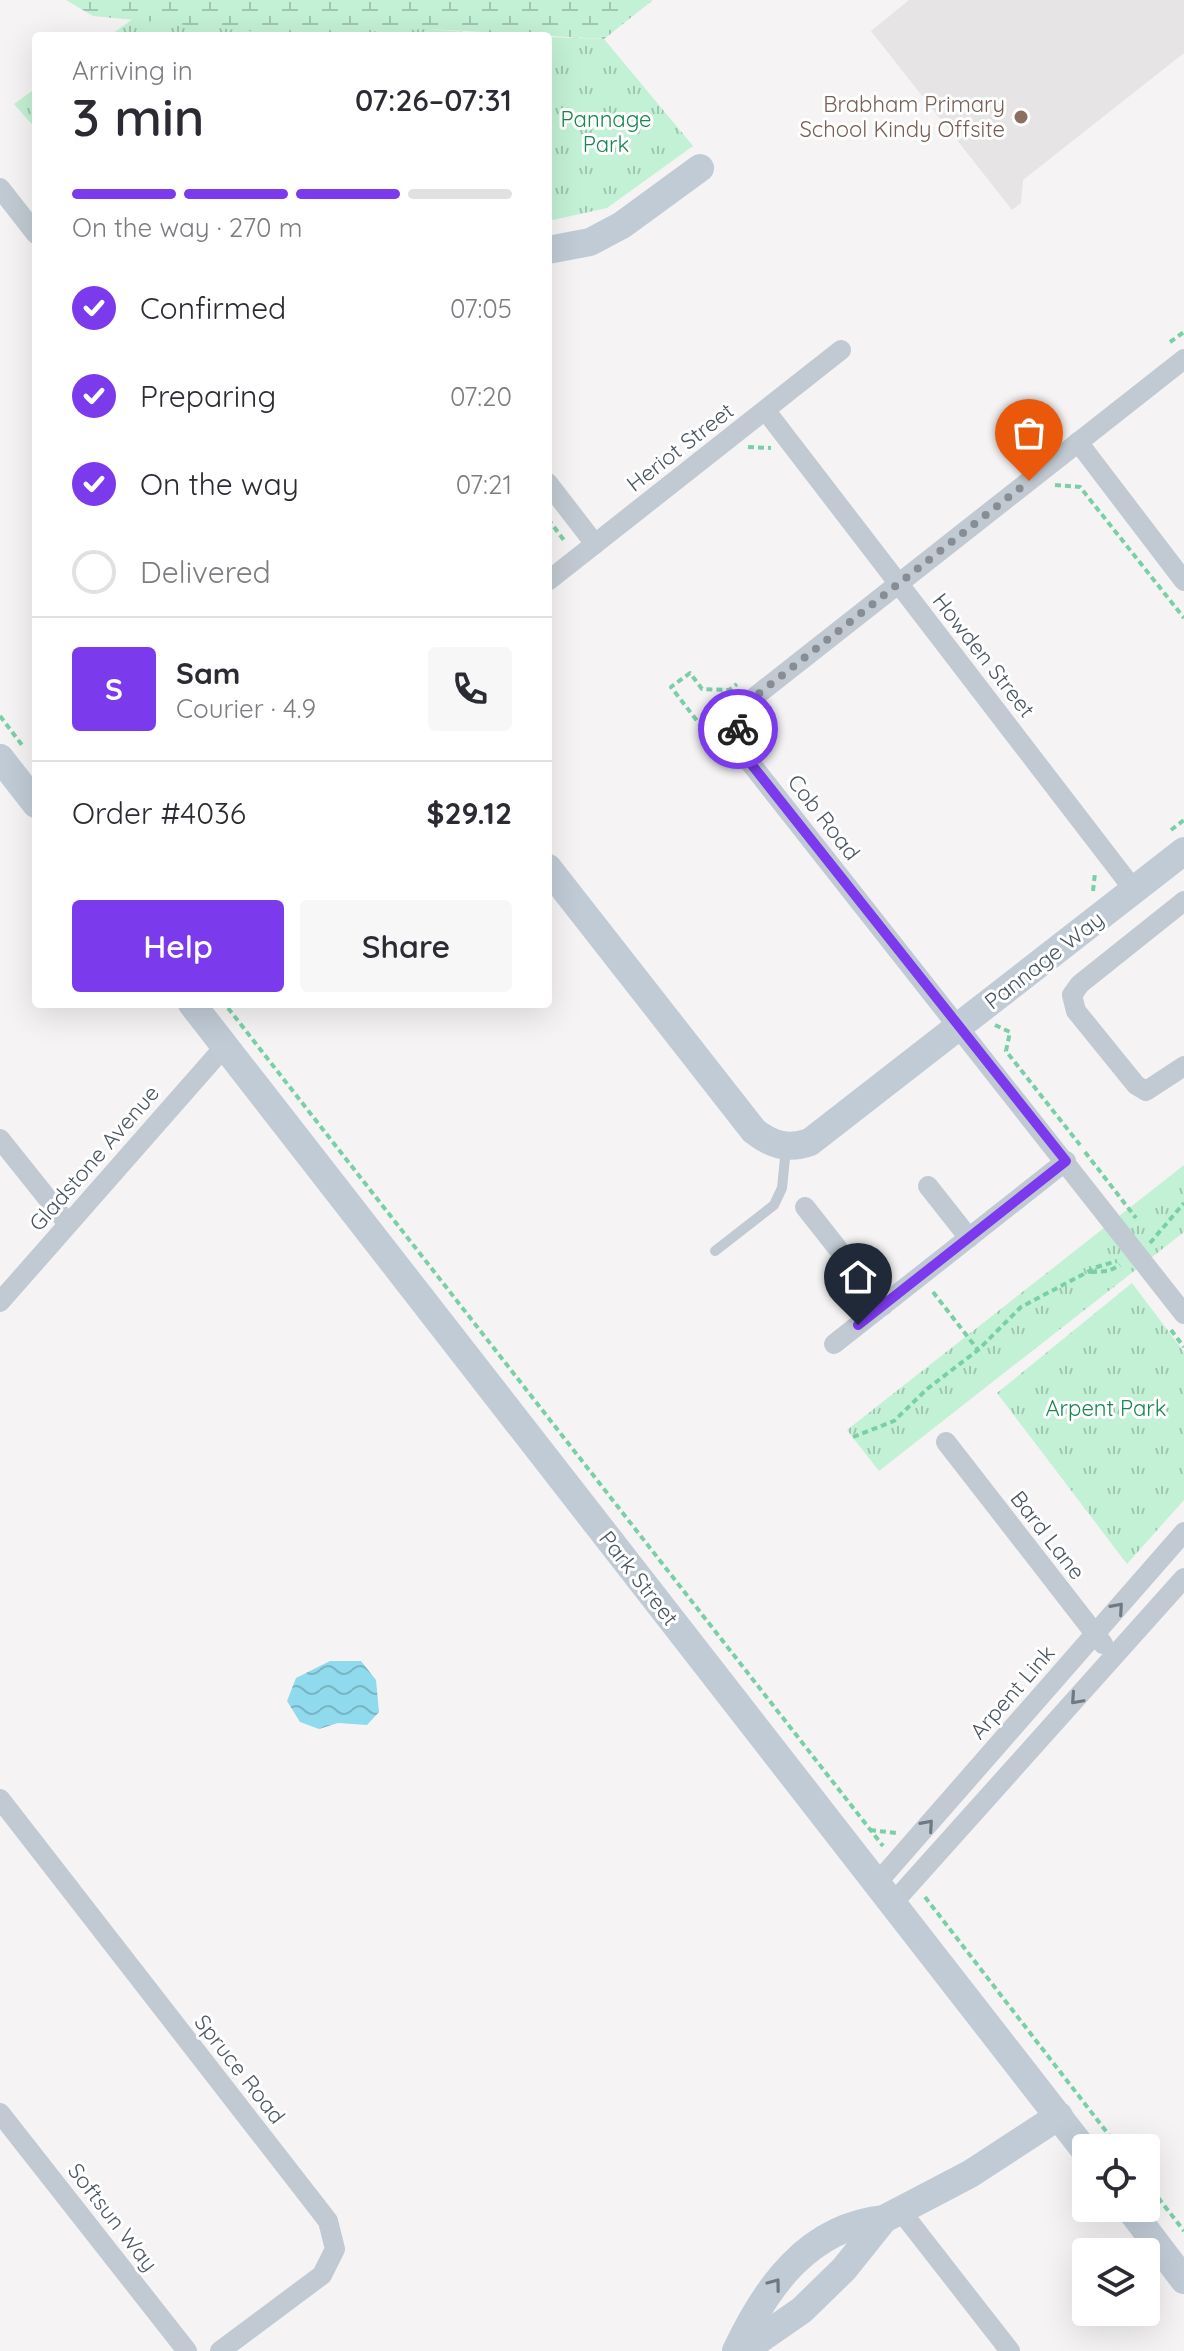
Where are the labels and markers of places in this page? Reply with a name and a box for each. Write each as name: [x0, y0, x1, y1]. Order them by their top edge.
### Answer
place label: Brabham Primary School Kindy Offsite: [799, 90, 1005, 143]
marker: Brabham Primary School Kindy Offsite: [1012, 108, 1030, 126]
pin: [995, 399, 1063, 481]
pin: [824, 1243, 892, 1325]

